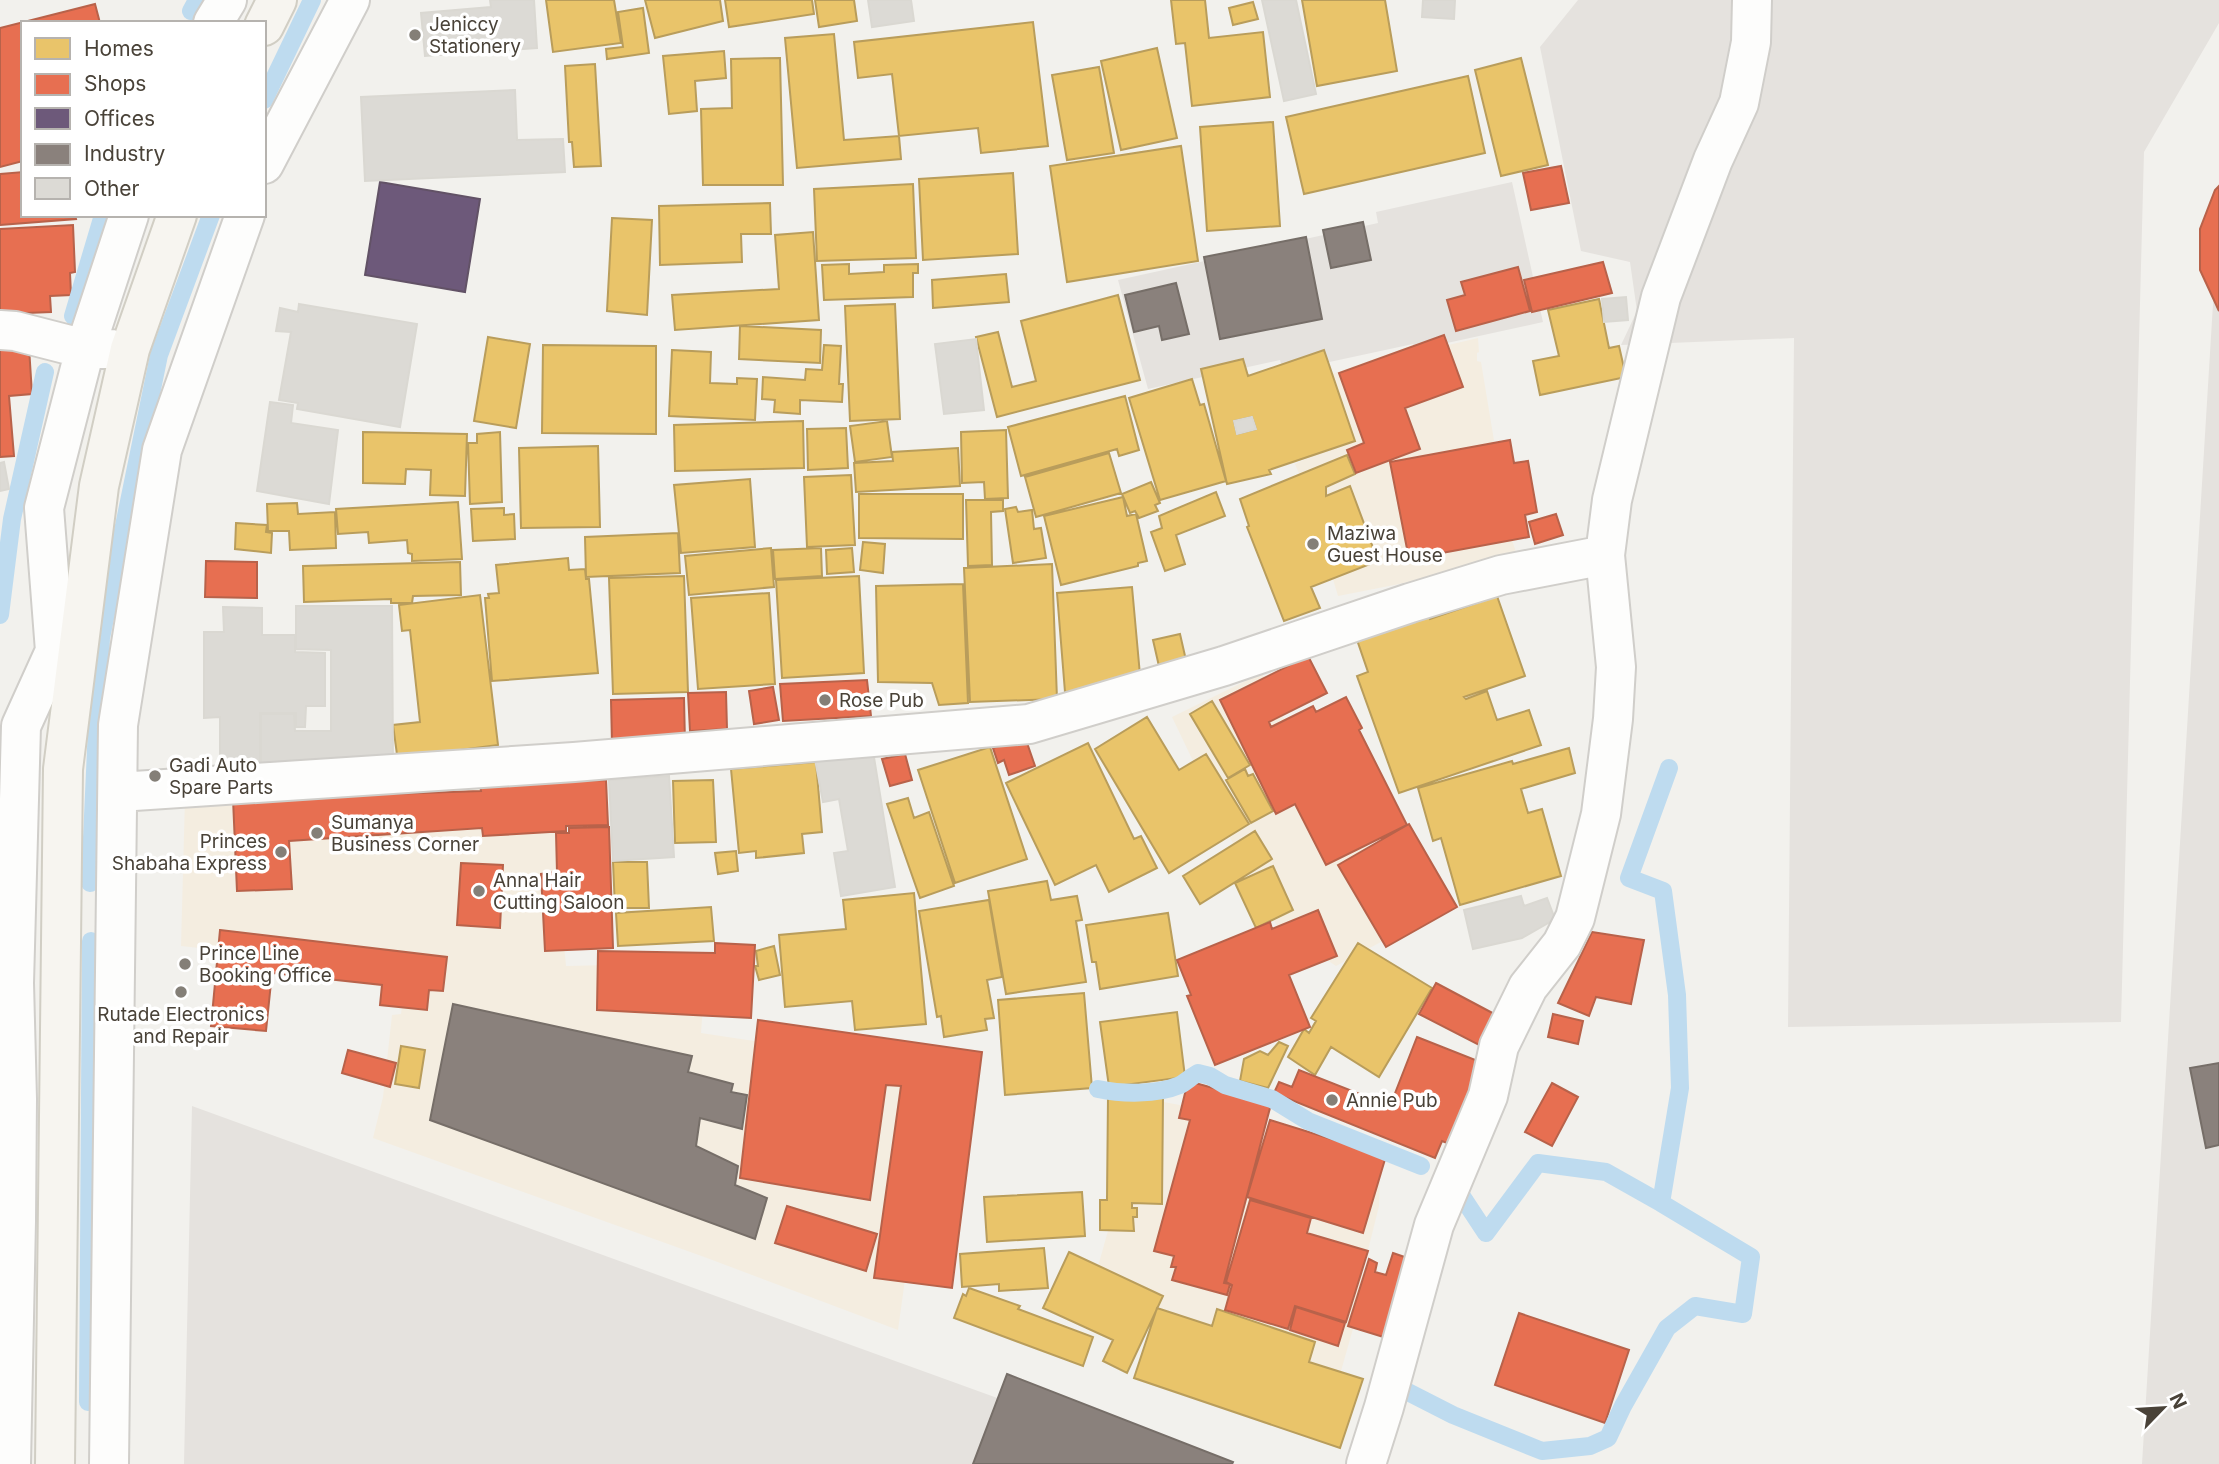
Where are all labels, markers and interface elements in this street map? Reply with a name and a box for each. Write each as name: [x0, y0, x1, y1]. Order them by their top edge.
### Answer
place label: Jeniccy Stationery: [429, 13, 521, 58]
legend: [21, 21, 266, 217]
marker: Jeniccy Stationery: [407, 27, 423, 43]
text: Homes: [84, 36, 154, 61]
text: Shops: [84, 71, 146, 96]
text: Offices: [84, 106, 155, 131]
text: Industry: [84, 141, 166, 166]
text: Other: [84, 176, 140, 201]
place label: Maziwa Guest House: [1327, 522, 1443, 567]
marker: Maziwa Guest House: [1305, 536, 1321, 552]
place label: Rose Pub: [839, 689, 924, 712]
marker: Rose Pub: [817, 692, 833, 708]
place label: Gadi Auto Spare Parts: [169, 754, 273, 799]
marker: Gadi Auto Spare Parts: [147, 768, 163, 784]
place label: Sumanya Business Corner: [331, 811, 479, 856]
marker: Sumanya Business Corner: [309, 825, 325, 841]
place label: Princes Shabaha Express: [112, 830, 267, 875]
marker: Princes Shabaha Express: [273, 844, 289, 860]
place label: Anna Hair Cutting Saloon: [493, 869, 624, 914]
marker: Anna Hair Cutting Saloon: [471, 883, 487, 899]
place label: Prince Line Booking Office: [199, 942, 332, 987]
marker: Prince Line Booking Office: [177, 956, 193, 972]
marker: Rutade Electronics and Repair: [173, 984, 189, 1000]
place label: Rutade Electronics and Repair: [97, 1003, 265, 1048]
place label: Annie Pub: [1346, 1089, 1438, 1112]
marker: Annie Pub: [1324, 1092, 1340, 1108]
north arrow: [2128, 1373, 2198, 1443]
text: N: [2164, 1390, 2191, 1412]

